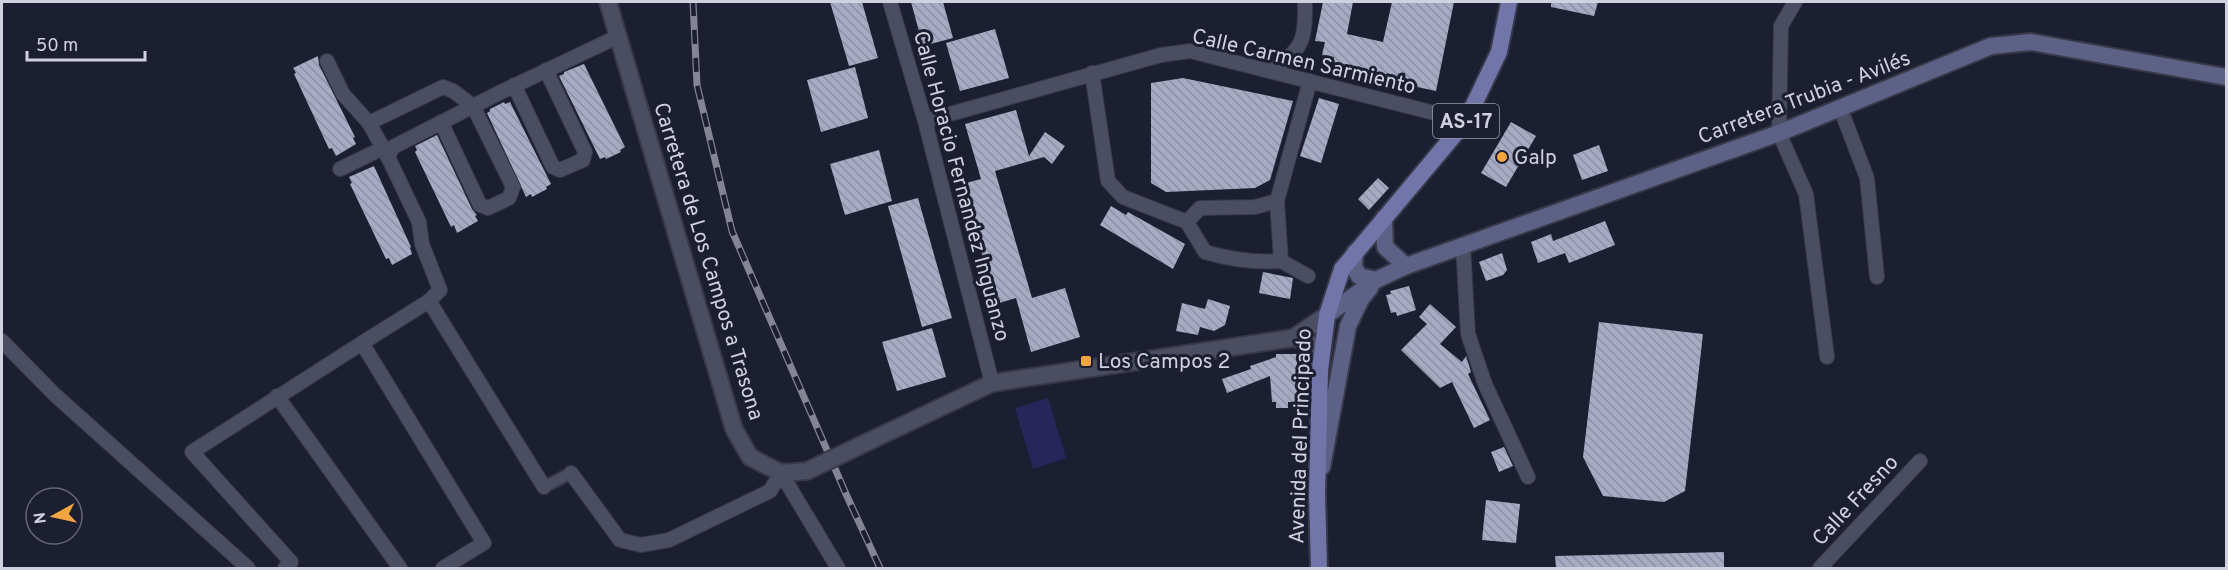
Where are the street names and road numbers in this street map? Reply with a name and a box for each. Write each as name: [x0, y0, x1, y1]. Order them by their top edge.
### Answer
street label: Calle Carmen Sarmiento: [1189, 24, 1418, 101]
street label: Calle Horacio Fernandez Inguanzo: [906, 28, 1015, 345]
street label: Carretera Trubia - Avilés: [1694, 45, 1915, 151]
street label: Carretera de Los Campos a Trasona: [646, 99, 769, 424]
road number: AS-17: [1433, 104, 1499, 138]
street label: Avenida del Principado: [1284, 328, 1319, 544]
street label: Calle Fresno: [1807, 450, 1905, 552]

